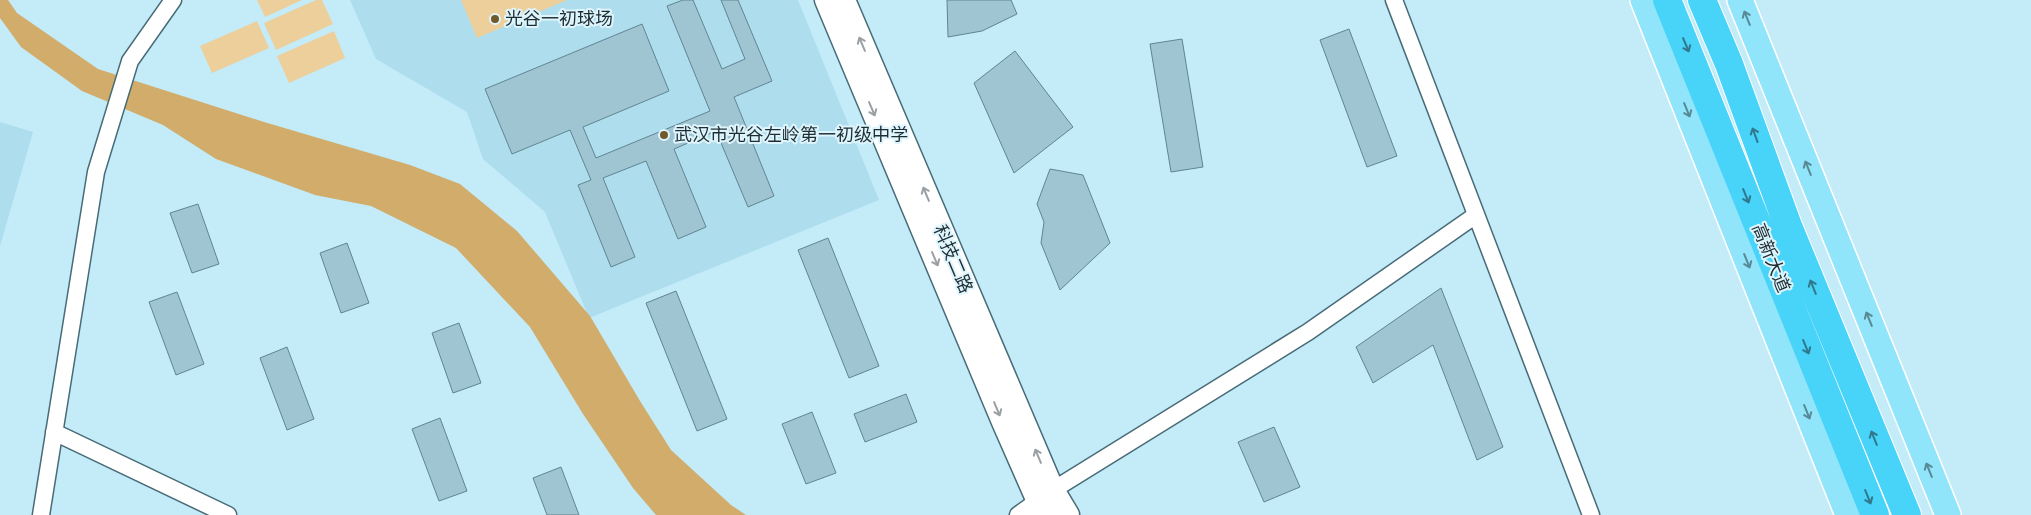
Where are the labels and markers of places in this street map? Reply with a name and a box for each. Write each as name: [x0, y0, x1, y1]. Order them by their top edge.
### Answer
place label: 光谷一初球场: [505, 7, 613, 30]
marker: 光谷一初球场: [489, 13, 501, 25]
place label: 武汉市光谷左岭第一初级中学: [674, 123, 908, 146]
marker: 武汉市光谷左岭第一初级中学: [658, 129, 670, 141]

